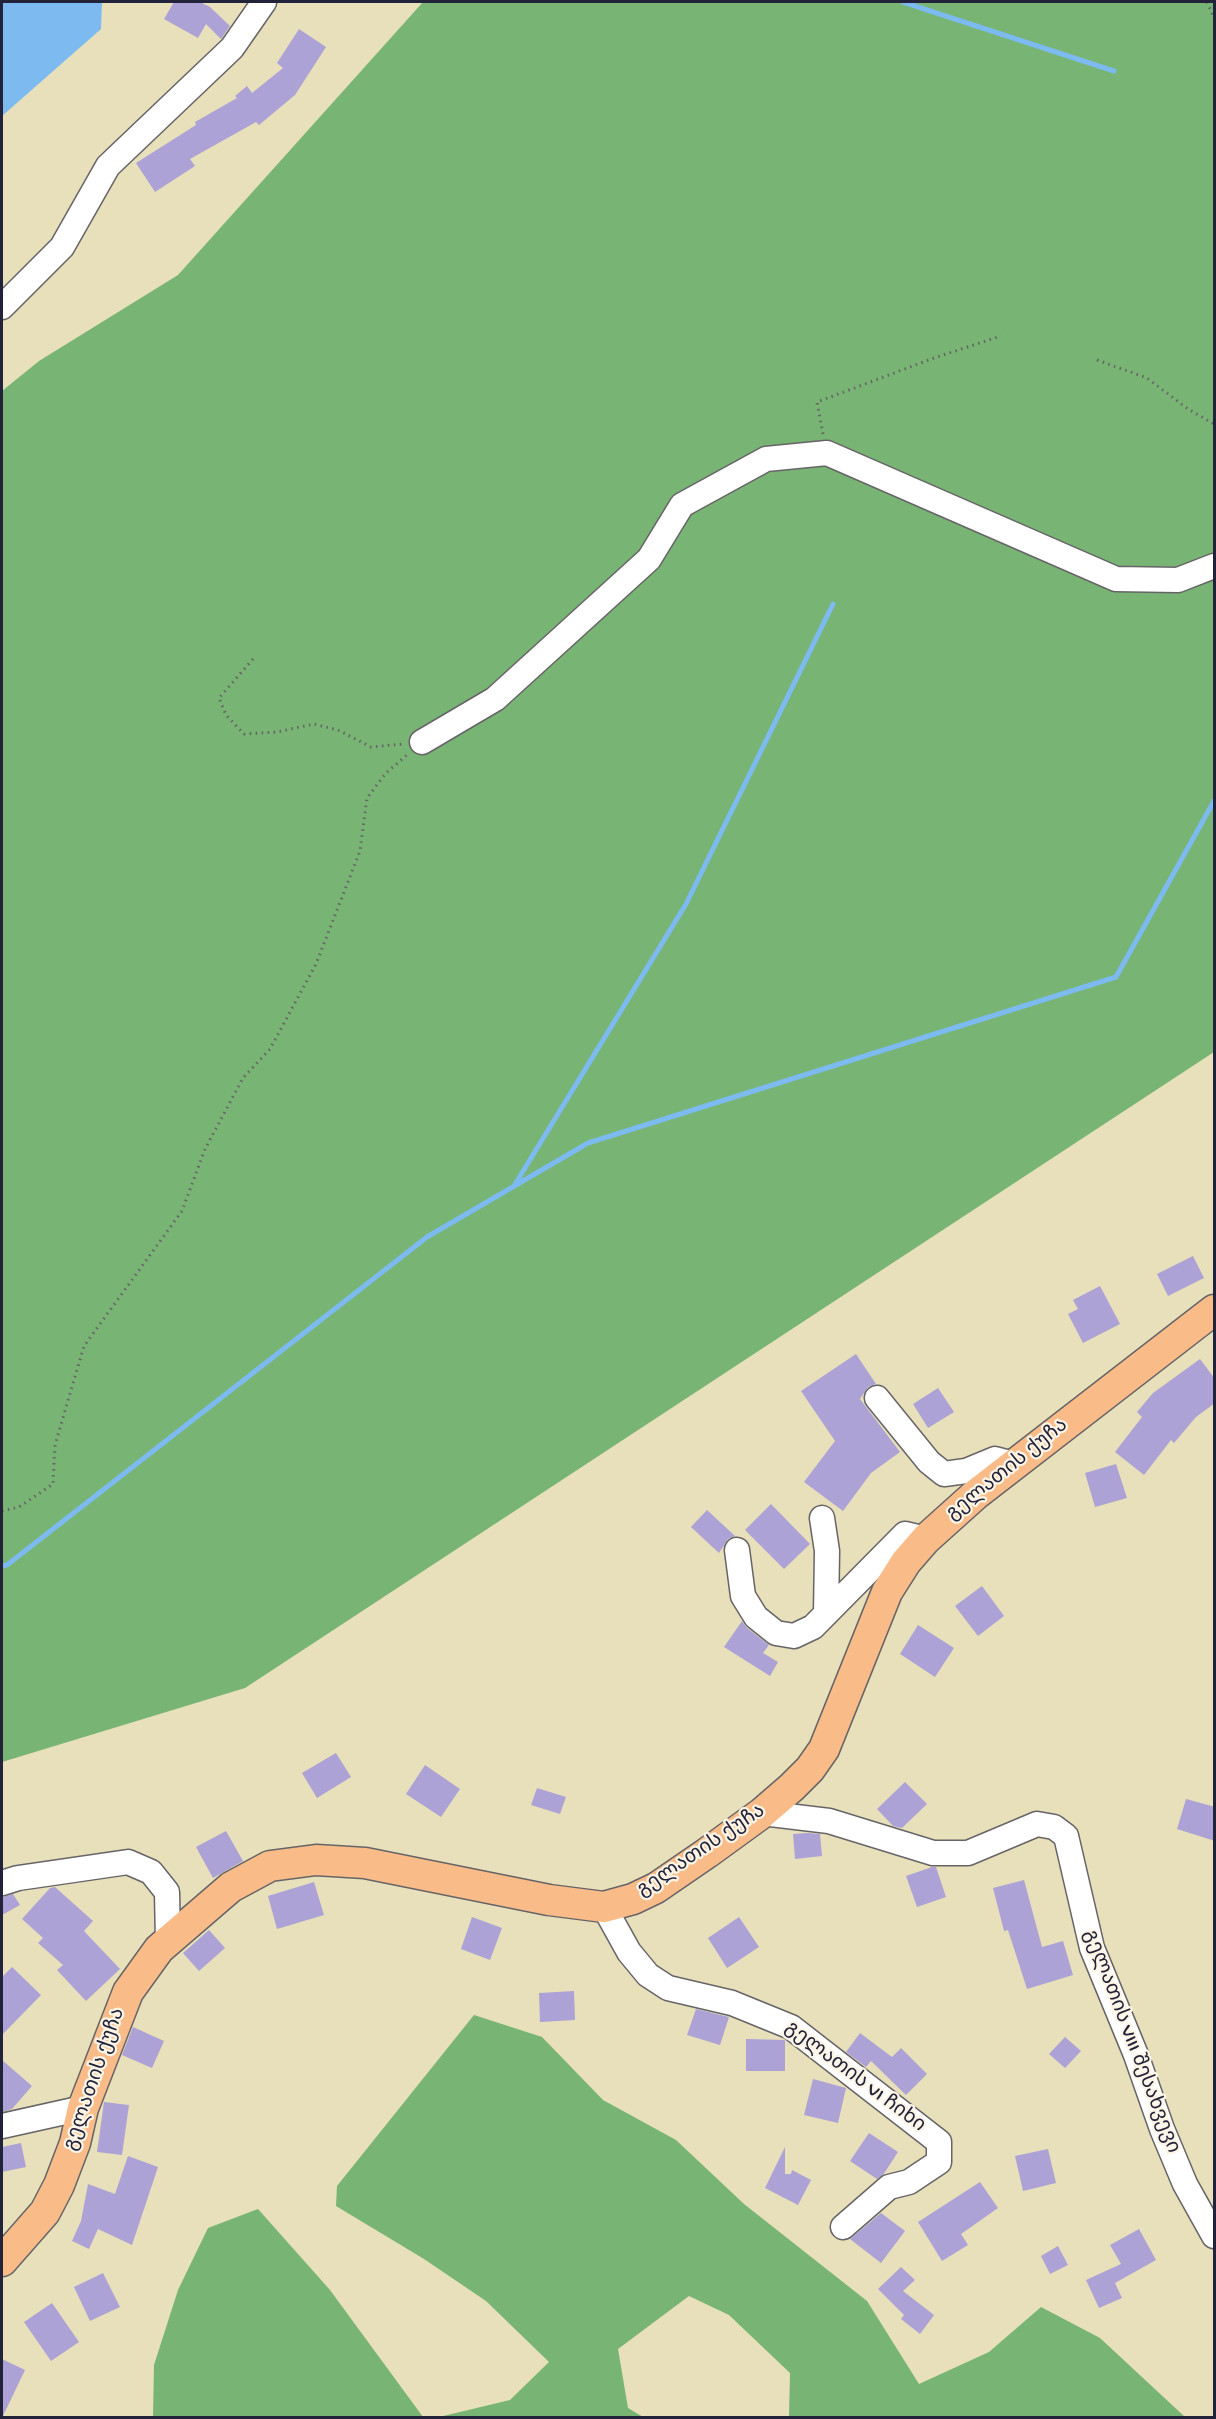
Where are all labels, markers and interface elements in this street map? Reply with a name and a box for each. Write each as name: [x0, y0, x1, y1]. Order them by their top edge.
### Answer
street label: გელათის ქუჩა: [942, 1415, 1074, 1527]
street label: გელათის ქუჩა: [633, 1800, 771, 1904]
street label: გელათის VIII შესახვევი: [1076, 1927, 1184, 2157]
street label: გელათის ქუჩა: [60, 2006, 132, 2154]
street label: გელათის VI ჩიხი: [779, 2017, 929, 2139]

